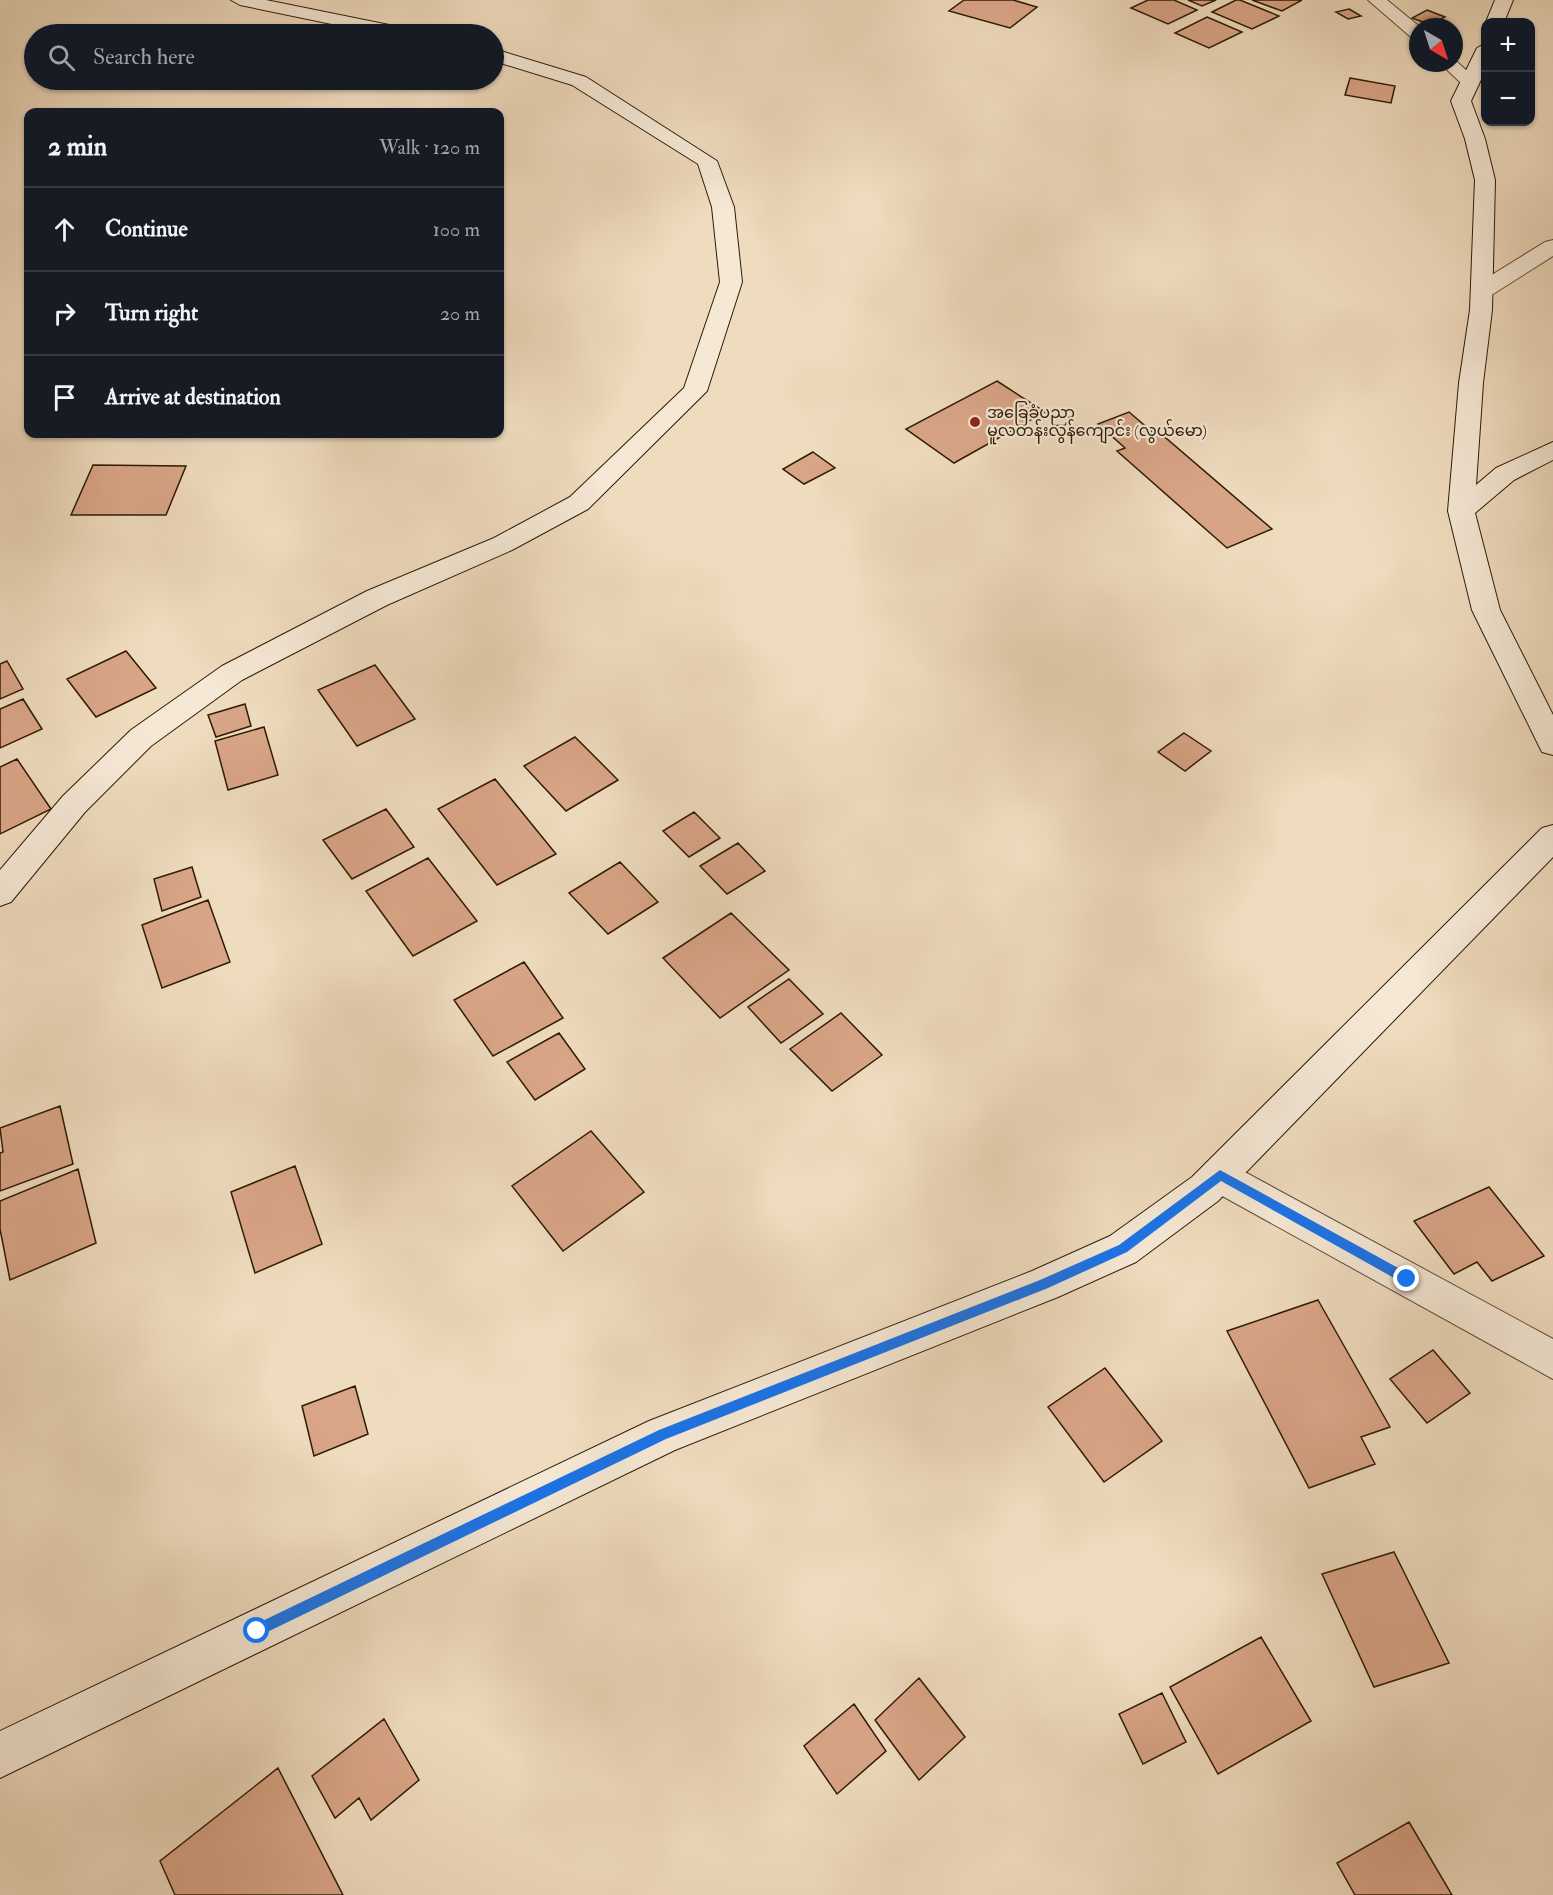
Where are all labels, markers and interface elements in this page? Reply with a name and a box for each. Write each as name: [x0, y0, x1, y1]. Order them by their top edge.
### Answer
north arrow: [1409, 18, 1463, 72]
map controls: [1481, 18, 1535, 126]
button: +: [1481, 18, 1535, 72]
search box: [24, 24, 504, 90]
icon: search: [45, 41, 78, 74]
text: Search here: [93, 43, 195, 71]
button: −: [1481, 72, 1535, 126]
text: 2 min: [48, 131, 107, 163]
text: Walk · 120 m: [379, 135, 480, 160]
icon: ahead: [48, 213, 81, 246]
text: Continue: [105, 215, 188, 243]
text: 100 m: [433, 217, 480, 242]
icon: right: [48, 297, 81, 330]
text: Turn right: [105, 299, 198, 327]
text: 20 m: [440, 301, 480, 326]
icon: arrive: [48, 381, 81, 414]
text: Arrive at destination: [105, 383, 281, 411]
place label: အခြေခံပညာ မူလတန်းလွန်ကျောင်း (လွယ်မော): [987, 401, 1207, 445]
marker: အခြေခံပညာ မူလတန်းလွန်ကျောင်း (လွယ်မော): [968, 415, 982, 429]
route end: [1393, 1265, 1419, 1291]
route start: [243, 1617, 269, 1643]

